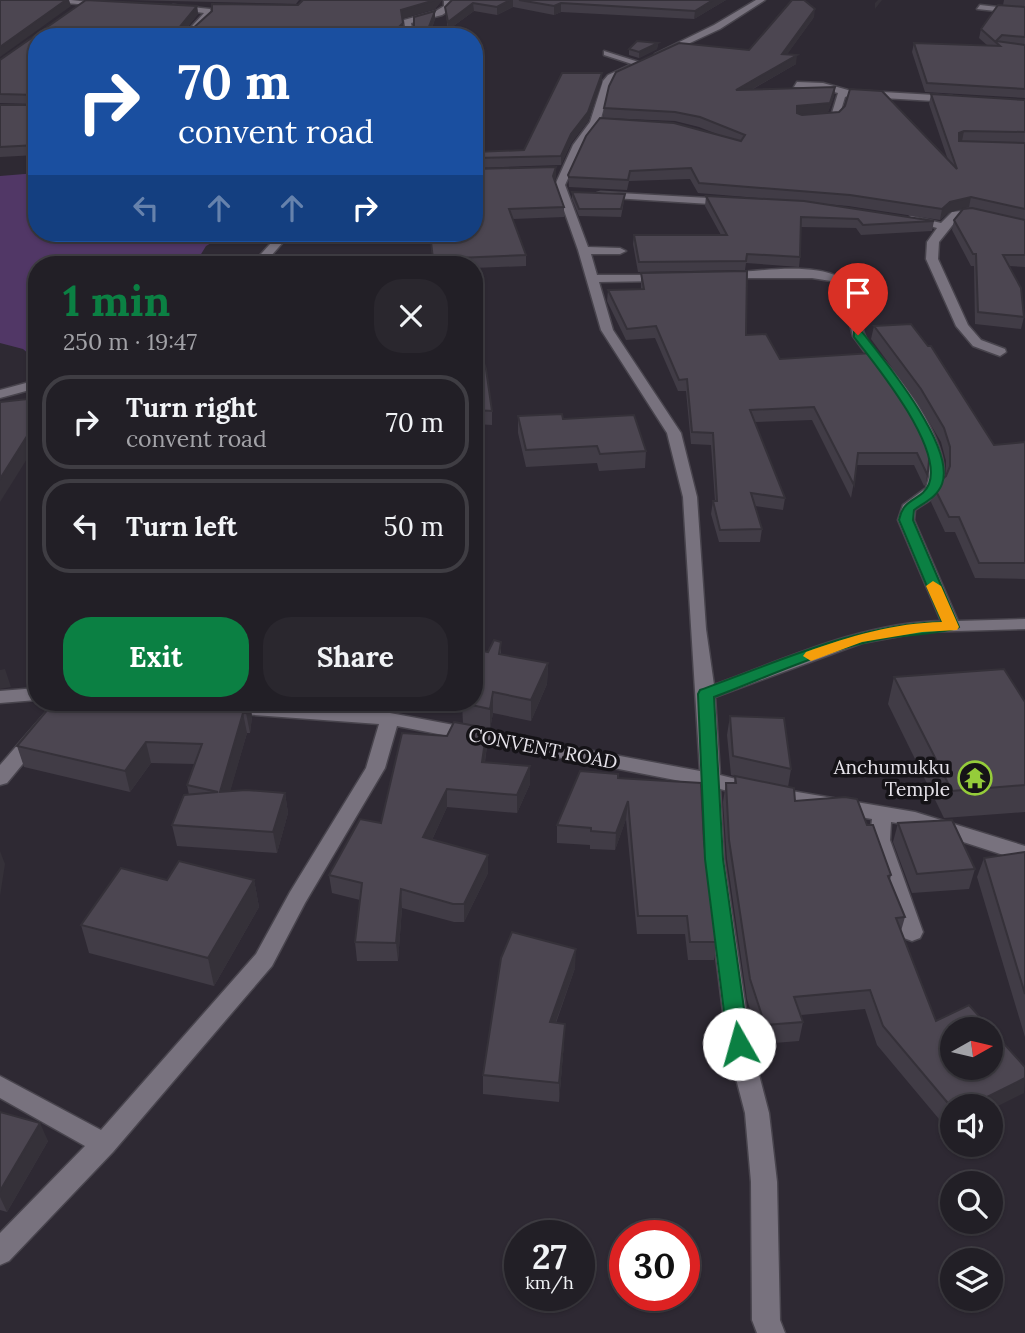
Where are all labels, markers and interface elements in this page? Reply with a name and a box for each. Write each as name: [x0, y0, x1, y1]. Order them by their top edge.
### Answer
text: 70 m: [178, 50, 290, 112]
icon: right: [63, 56, 154, 147]
text: convent road: [178, 111, 374, 152]
icon: left: [127, 189, 165, 227]
icon: ahead: [200, 189, 238, 227]
icon: ahead: [273, 189, 311, 227]
icon: right: [346, 189, 384, 227]
pin: [828, 263, 888, 335]
text: 1 min: [63, 274, 170, 328]
icon: arrive: [839, 274, 877, 312]
button: close: [374, 279, 448, 353]
text: 250 m · 19:47: [63, 327, 197, 356]
text: Turn right: [126, 391, 257, 424]
icon: right: [67, 403, 105, 441]
text: 70 m: [386, 406, 444, 439]
text: convent road: [126, 424, 267, 453]
icon: left: [67, 507, 105, 545]
text: Turn left: [126, 510, 237, 543]
text: 50 m: [384, 510, 444, 543]
button: Exit: [63, 617, 249, 697]
button: Share: [263, 617, 448, 697]
street label: CONVENT ROAD: [466, 722, 620, 774]
place label: Anchumukku Temple: [833, 755, 950, 801]
temple icon: Anchumukku Temple: [956, 759, 994, 797]
position arrow: [702, 1007, 776, 1081]
north arrow: [940, 1017, 1003, 1080]
map controls: [940, 1017, 1003, 1311]
button: sound: [940, 1094, 1003, 1157]
button: search: [940, 1171, 1003, 1234]
speed limit sign: 30: [609, 1220, 700, 1311]
text: 27: [532, 1234, 567, 1279]
button: layers: [940, 1248, 1003, 1311]
text: km/h: [525, 1271, 574, 1294]

